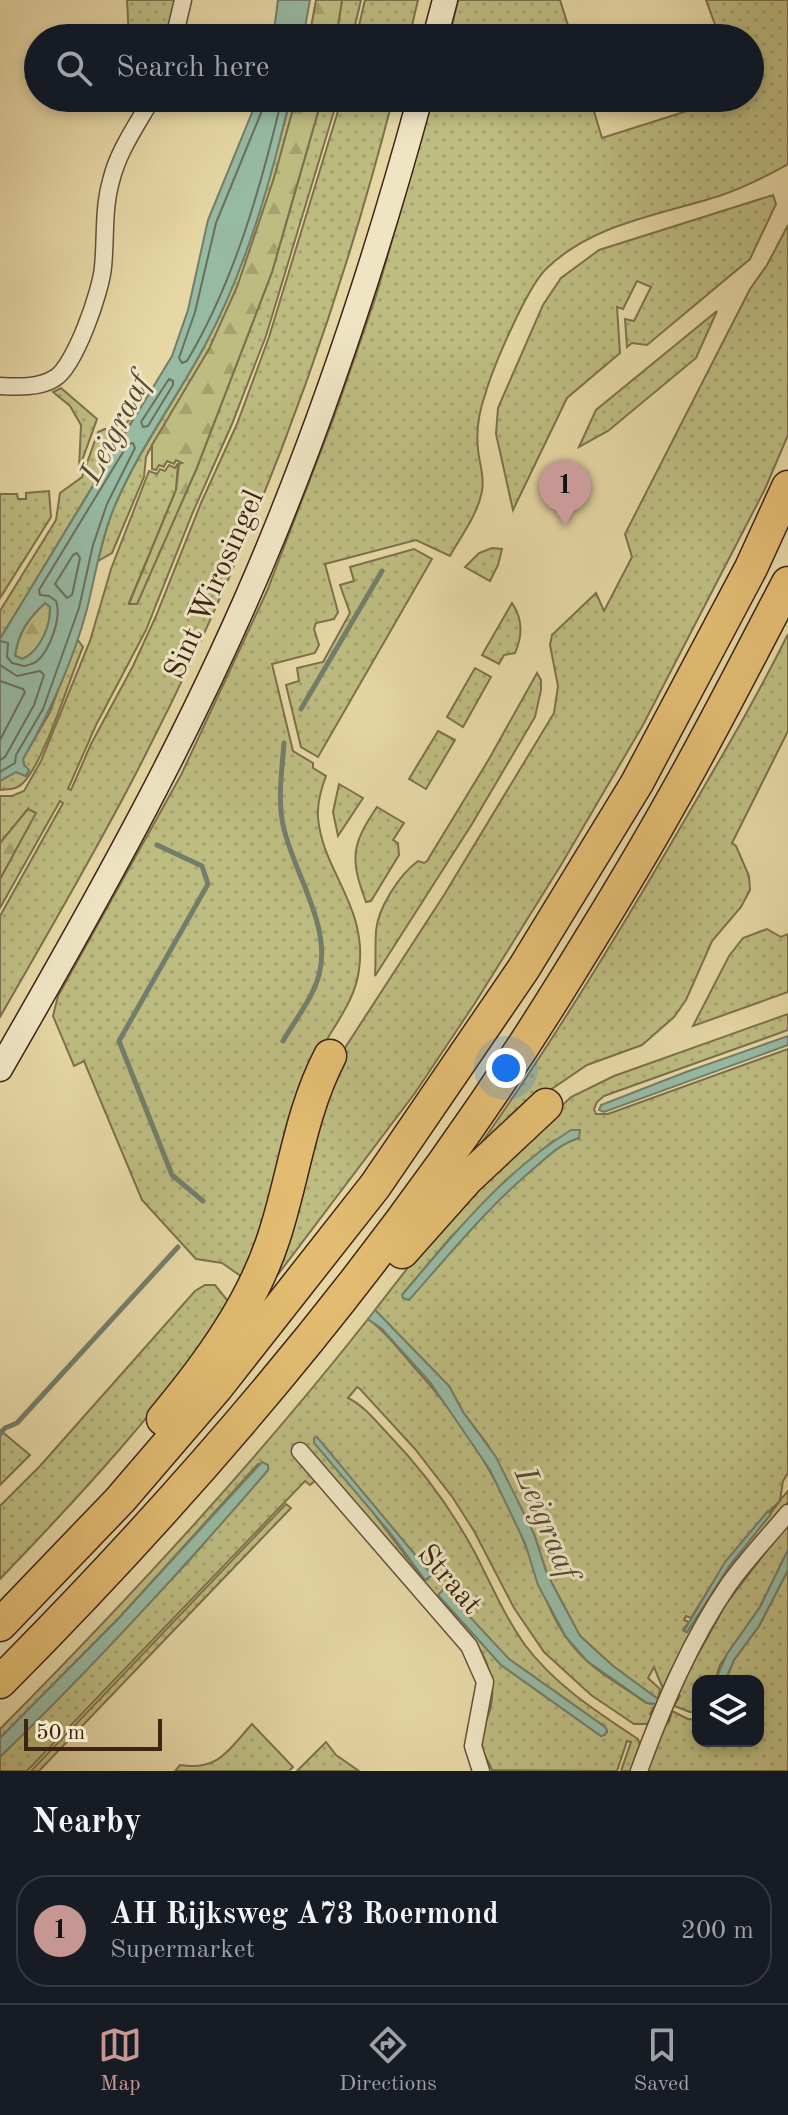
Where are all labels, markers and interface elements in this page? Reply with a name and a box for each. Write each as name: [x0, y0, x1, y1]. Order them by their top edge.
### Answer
search box: [24, 24, 764, 112]
icon: search: [52, 46, 96, 90]
text: Search here: [116, 53, 270, 83]
water label: Leigraaf: [75, 364, 160, 490]
pin: 1: [539, 460, 591, 526]
street label: Sint Wirosingel: [160, 486, 270, 684]
your location: [486, 1048, 526, 1088]
water label: Leigraaf: [507, 1462, 585, 1590]
street label: Straat: [411, 1539, 487, 1621]
map controls: [692, 1675, 764, 1747]
button: layers: [692, 1675, 764, 1747]
scale bar: [24, 1715, 162, 1751]
text: 50 m: [36, 1722, 85, 1744]
text: Nearby: [32, 1806, 142, 1840]
text: AH Rijksweg A73 Roermond: [110, 1900, 499, 1930]
text: 1: [52, 1918, 68, 1944]
text: 200 m: [681, 1918, 754, 1944]
text: Supermarket: [110, 1937, 255, 1963]
tab: Map: [98, 2023, 142, 2098]
tab: Directions: [339, 2023, 437, 2098]
tab: Saved: [634, 2023, 690, 2098]

